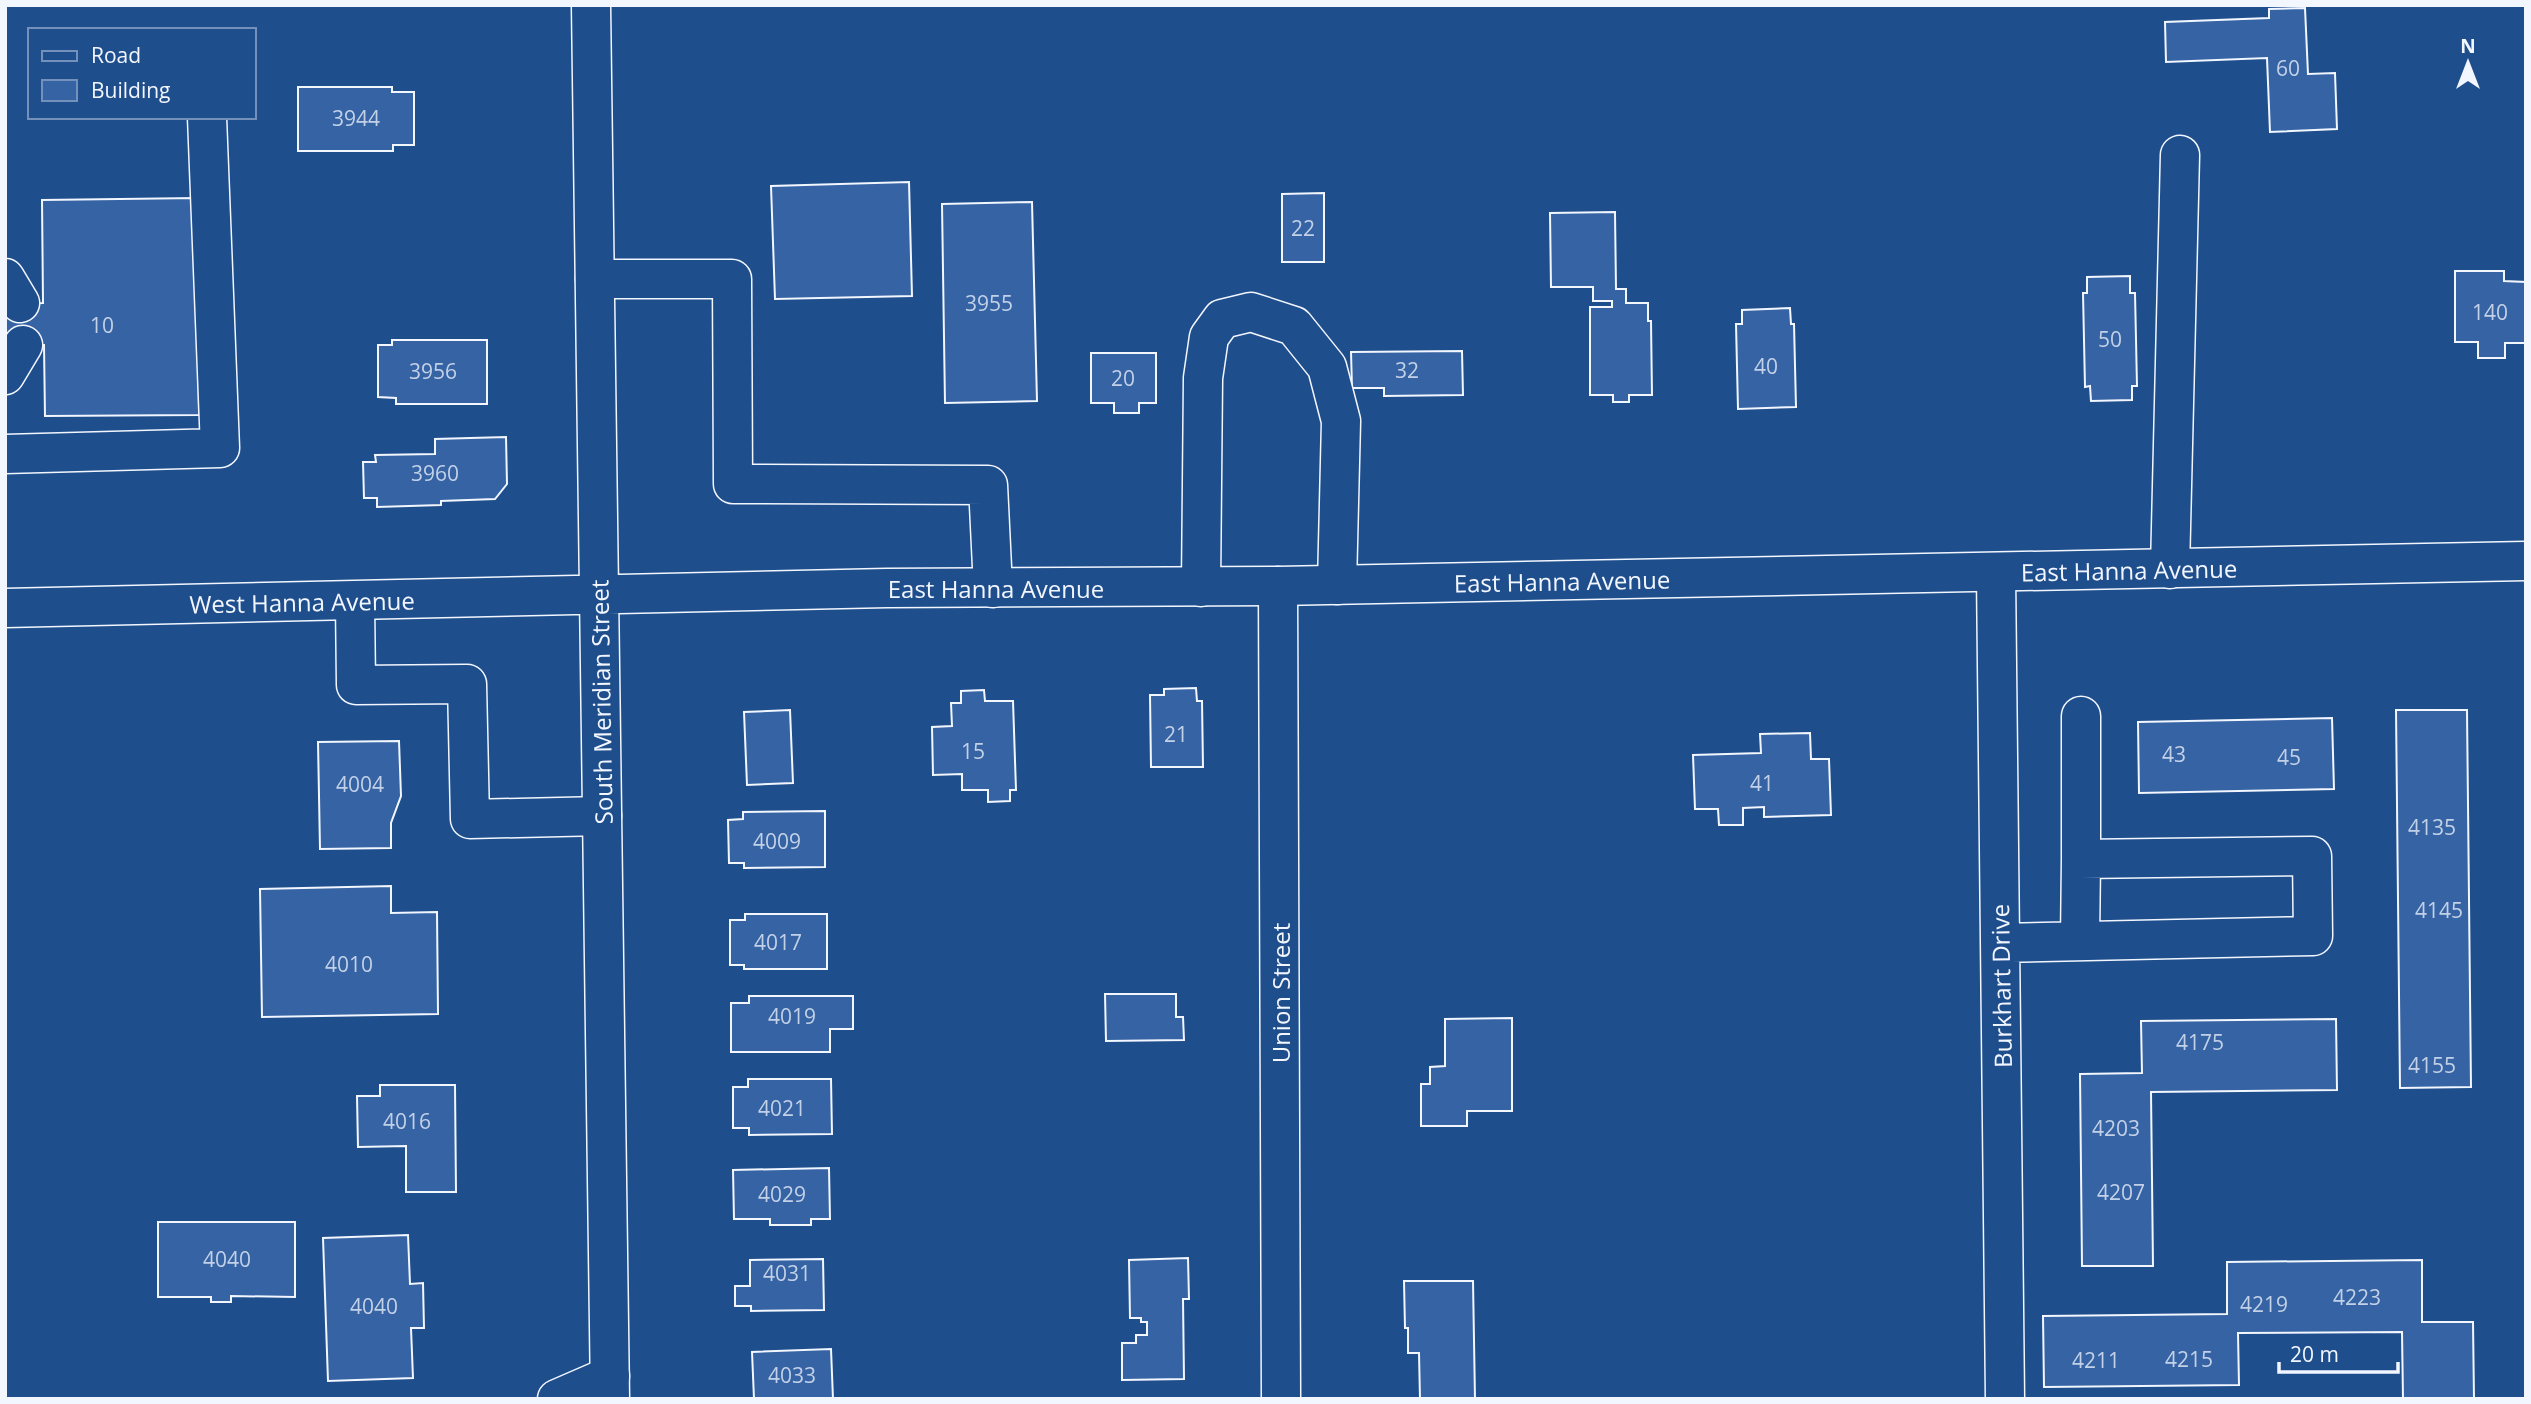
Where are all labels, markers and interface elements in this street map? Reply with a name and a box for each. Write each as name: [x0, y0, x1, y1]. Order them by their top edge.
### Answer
legend: [28, 28, 256, 119]
north arrow: [2433, 28, 2503, 98]
text: N: [2460, 33, 2476, 59]
text: Road: [91, 41, 141, 69]
house number: 60: [2276, 54, 2300, 82]
text: Building: [91, 76, 170, 104]
house number: 3944: [332, 104, 380, 132]
house number: 22: [1291, 214, 1315, 242]
house number: 3955: [965, 289, 1013, 317]
house number: 140: [2472, 298, 2508, 326]
house number: 10: [90, 311, 114, 339]
house number: 50: [2098, 325, 2122, 353]
house number: 40: [1754, 352, 1778, 380]
house number: 32: [1395, 356, 1419, 384]
house number: 3956: [409, 357, 457, 385]
house number: 20: [1111, 364, 1135, 392]
house number: 3960: [411, 459, 459, 487]
street label: East Hanna Avenue: [2020, 552, 2238, 588]
street label: East Hanna Avenue: [1453, 563, 1671, 599]
street label: East Hanna Avenue: [888, 572, 1104, 605]
street label: South Meridian Street: [582, 579, 620, 825]
street label: West Hanna Avenue: [189, 584, 415, 620]
house number: 21: [1164, 720, 1188, 748]
house number: 15: [961, 737, 985, 765]
house number: 43: [2162, 740, 2186, 768]
house number: 45: [2277, 743, 2301, 771]
house number: 41: [1750, 769, 1774, 797]
house number: 4004: [336, 770, 384, 798]
house number: 4135: [2408, 813, 2456, 841]
house number: 4009: [753, 827, 801, 855]
house number: 4145: [2415, 896, 2463, 924]
street label: Burkhart Drive: [1983, 904, 2019, 1068]
street label: Union Street: [1264, 923, 1297, 1063]
house number: 4017: [754, 928, 802, 956]
house number: 4010: [325, 950, 373, 978]
house number: 4019: [768, 1002, 816, 1030]
house number: 4175: [2176, 1028, 2224, 1056]
house number: 4155: [2408, 1051, 2456, 1079]
house number: 4021: [758, 1094, 806, 1122]
house number: 4016: [383, 1107, 431, 1135]
house number: 4203: [2092, 1114, 2140, 1142]
house number: 4207: [2097, 1178, 2145, 1206]
house number: 4029: [758, 1180, 806, 1208]
house number: 4040: [203, 1245, 251, 1273]
house number: 4031: [763, 1259, 811, 1287]
house number: 4223: [2333, 1283, 2381, 1311]
house number: 4219: [2240, 1290, 2288, 1318]
house number: 4040: [350, 1292, 398, 1320]
scale bar: [2279, 1330, 2398, 1374]
text: 20 m: [2290, 1340, 2339, 1368]
house number: 4215: [2165, 1345, 2213, 1373]
house number: 4211: [2072, 1346, 2120, 1374]
house number: 4033: [768, 1361, 816, 1389]

